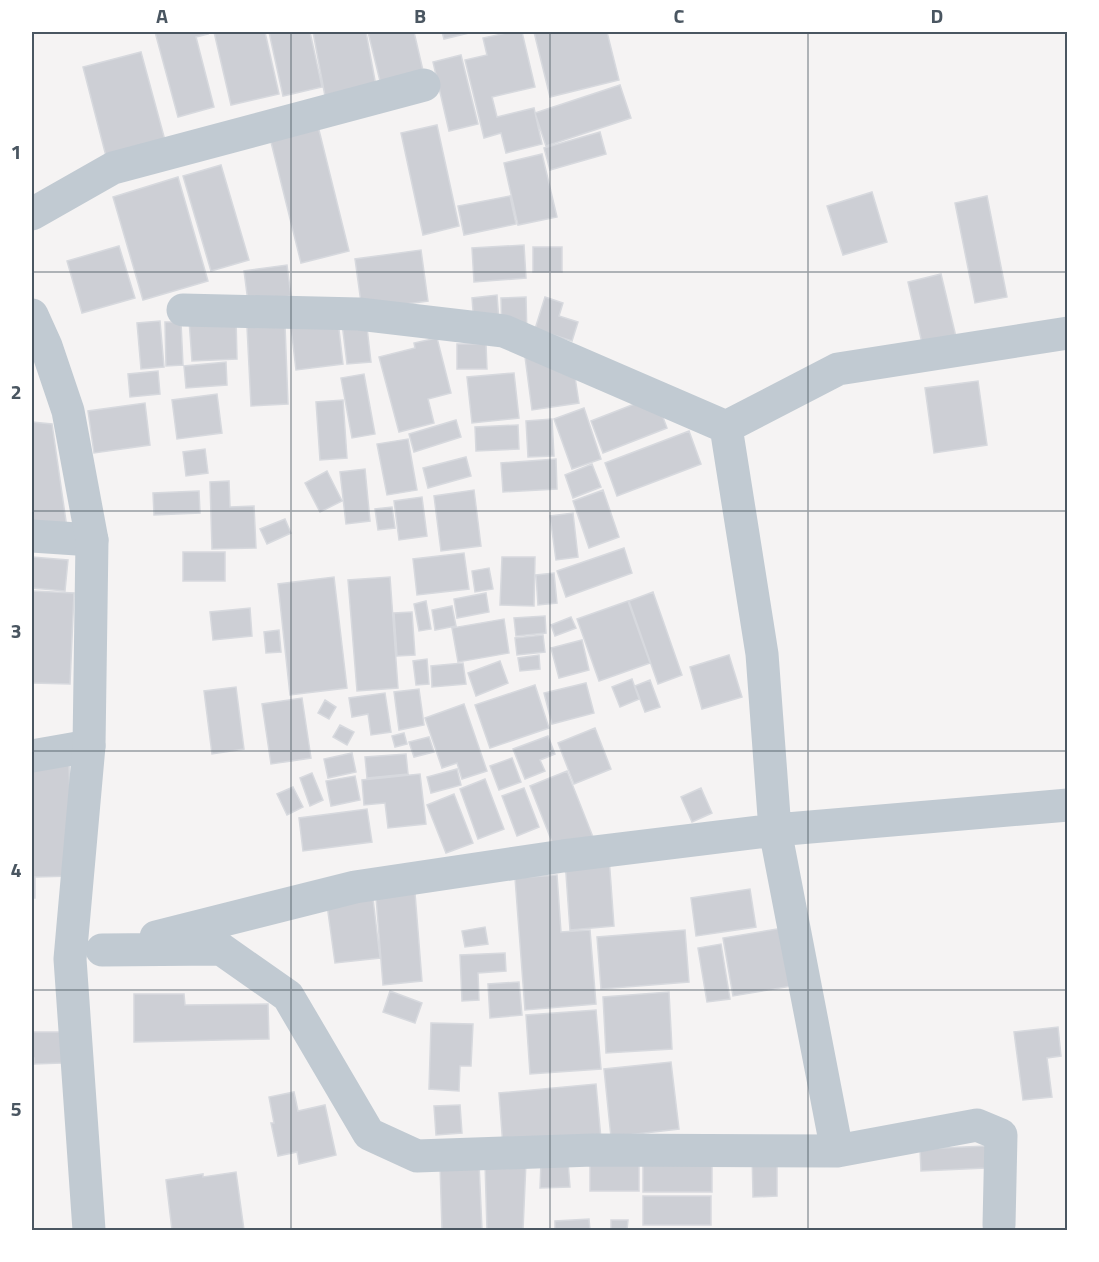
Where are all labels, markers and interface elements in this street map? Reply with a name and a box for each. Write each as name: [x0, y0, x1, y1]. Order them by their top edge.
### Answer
text: A: [156, 0, 168, 31]
text: B: [414, 0, 426, 31]
text: C: [674, 0, 685, 31]
text: D: [931, 0, 943, 31]
text: 1: [10, 136, 22, 167]
text: 2: [10, 376, 22, 407]
text: 3: [10, 615, 22, 646]
text: 4: [10, 854, 22, 885]
text: 5: [10, 1093, 22, 1124]

